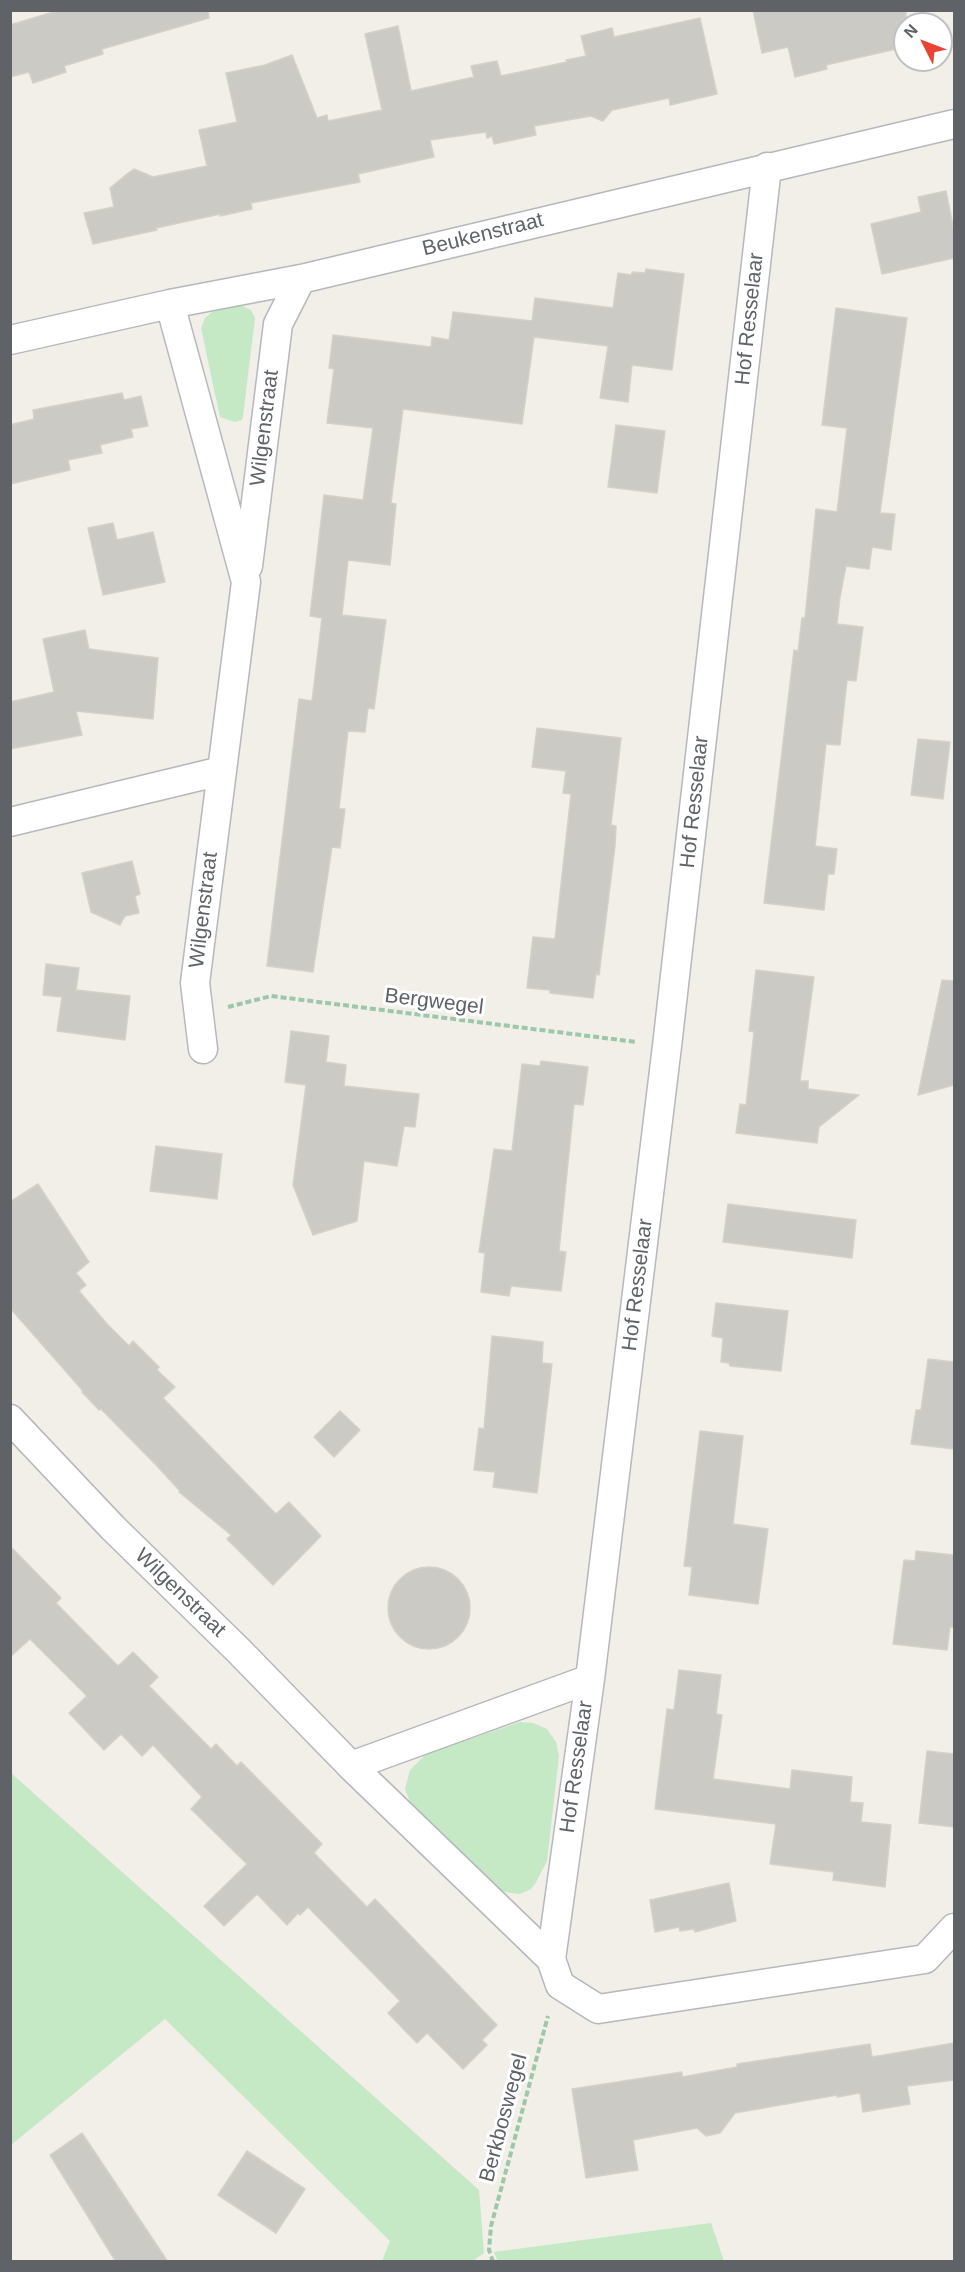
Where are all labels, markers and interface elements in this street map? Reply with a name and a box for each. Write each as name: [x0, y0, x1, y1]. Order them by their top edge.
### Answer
north arrow: [893, 12, 953, 72]
text: N: [901, 21, 921, 41]
street label: Beukenstraat: [420, 208, 546, 262]
street label: Hof Resselaar: [731, 252, 769, 386]
street label: Wilgenstraat: [245, 369, 285, 487]
street label: Hof Resselaar: [676, 735, 714, 869]
street label: Wilgenstraat: [184, 851, 224, 969]
street label: Bergwegel: [383, 983, 485, 1021]
street label: Hof Resselaar: [617, 1217, 659, 1353]
street label: Wilgenstraat: [129, 1543, 231, 1643]
street label: Hof Resselaar: [555, 1699, 599, 1835]
street label: Berkboswegel: [475, 2051, 533, 2185]

